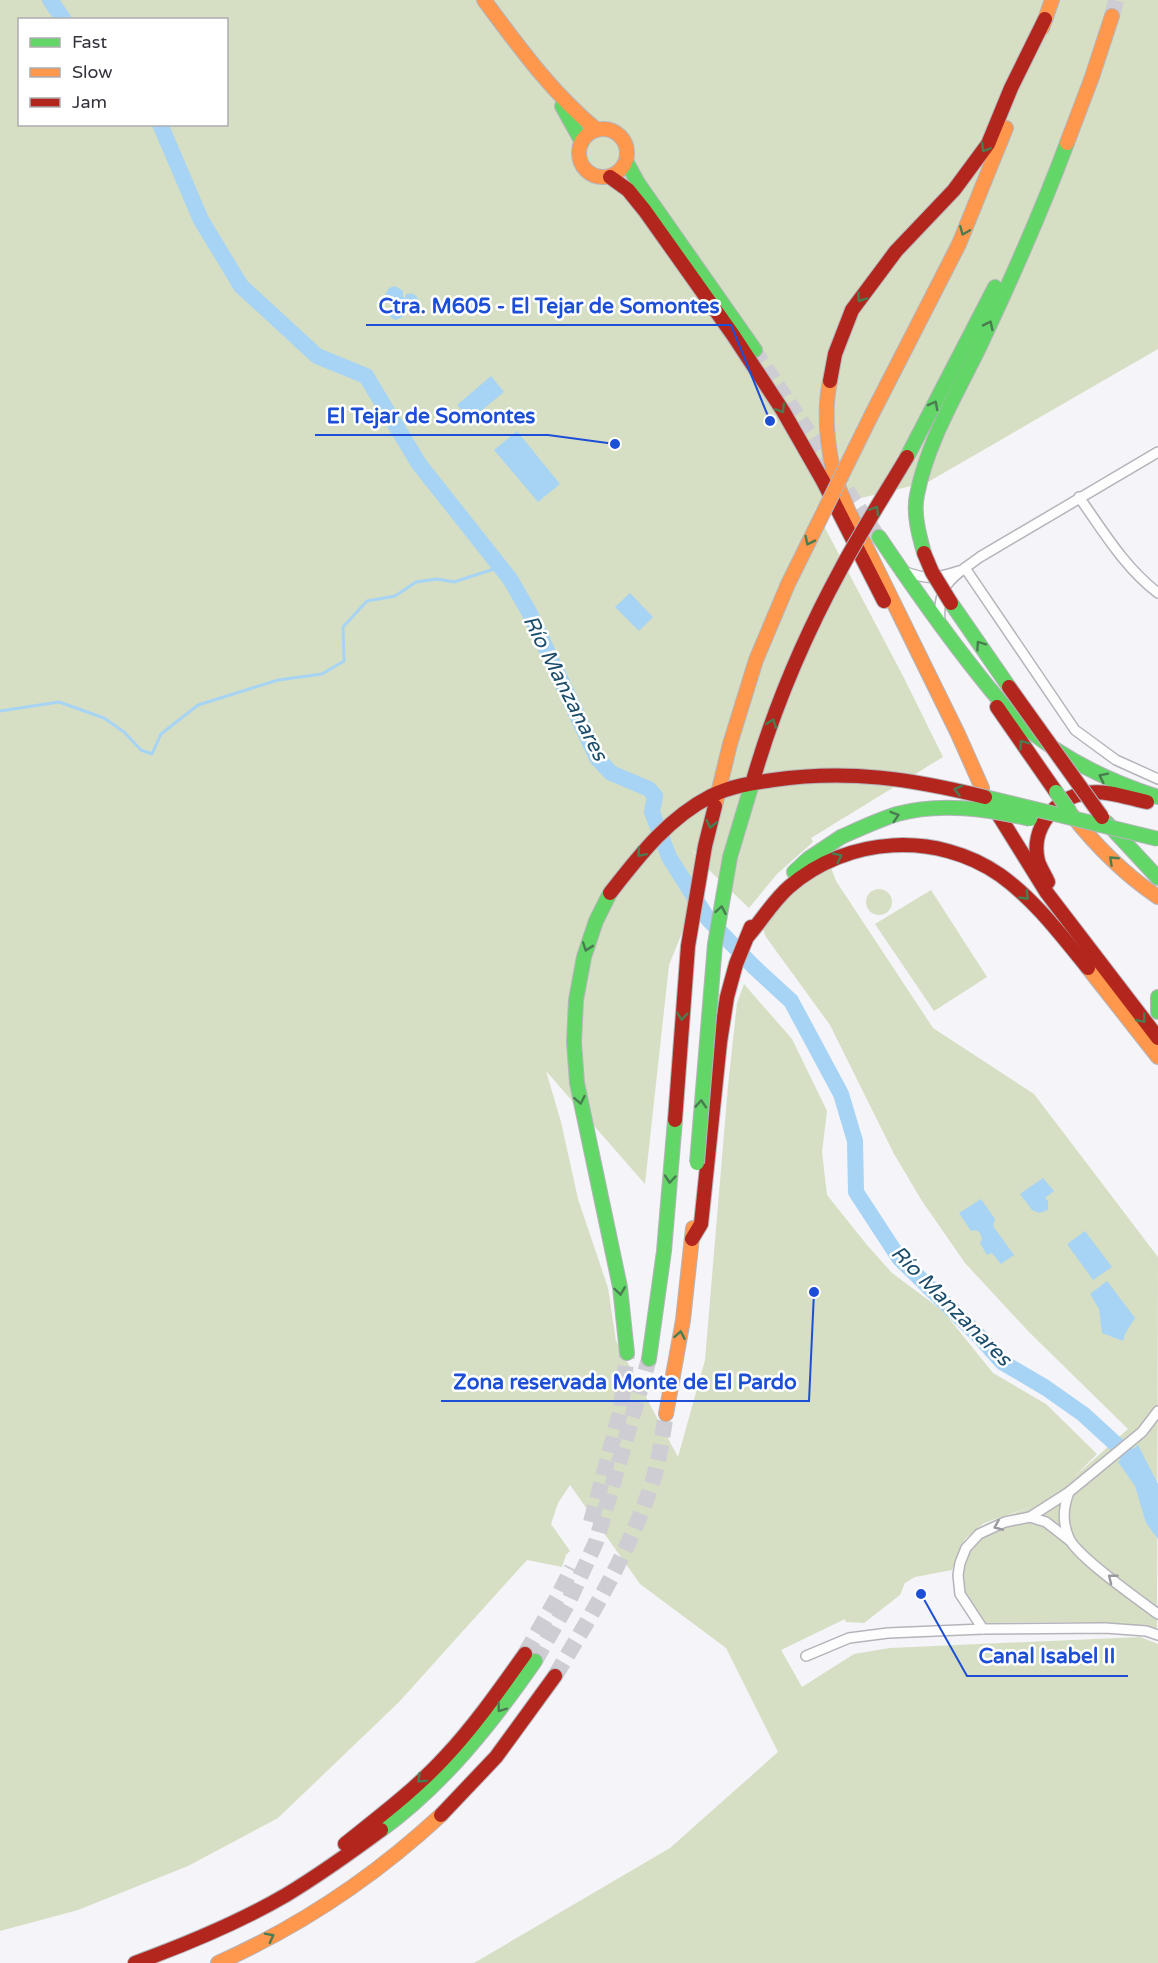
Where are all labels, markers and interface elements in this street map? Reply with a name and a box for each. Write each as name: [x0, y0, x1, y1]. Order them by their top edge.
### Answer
legend: [18, 18, 228, 126]
text: Fast: [72, 31, 107, 53]
text: Slow: [72, 61, 113, 83]
text: Jam: [72, 91, 107, 113]
one-way arrow: [980, 142, 992, 152]
one-way arrow: [959, 225, 971, 236]
callout: Ctra. M605 - El Tejar de Somontes: [366, 286, 731, 325]
one-way arrow: [857, 291, 868, 302]
text: Ctra. M605 - El Tejar de Somontes: [378, 294, 720, 319]
one-way arrow: [982, 320, 994, 331]
callout: El Tejar de Somontes: [315, 396, 548, 435]
one-way arrow: [927, 401, 938, 411]
one-way arrow: [773, 403, 785, 413]
text: El Tejar de Somontes: [327, 404, 535, 429]
one-way arrow: [868, 506, 880, 516]
one-way arrow: [804, 535, 816, 546]
water label: Río Manzanares: [518, 611, 613, 767]
one-way arrow: [976, 641, 987, 652]
one-way arrow: [765, 718, 778, 729]
one-way arrow: [1019, 740, 1030, 751]
one-way arrow: [1099, 772, 1110, 784]
one-way arrow: [954, 785, 964, 798]
one-way arrow: [889, 810, 900, 823]
one-way arrow: [705, 819, 718, 829]
one-way arrow: [638, 846, 649, 857]
one-way arrow: [831, 853, 842, 865]
one-way arrow: [1110, 856, 1120, 867]
one-way arrow: [1018, 888, 1029, 899]
one-way arrow: [714, 906, 726, 915]
one-way arrow: [582, 941, 595, 952]
one-way arrow: [676, 1012, 689, 1021]
one-way arrow: [1135, 1012, 1146, 1023]
one-way arrow: [573, 1094, 586, 1104]
one-way arrow: [694, 1100, 707, 1109]
one-way arrow: [664, 1174, 677, 1183]
water label: Río Manzanares: [886, 1241, 1018, 1373]
one-way arrow: [613, 1286, 625, 1295]
one-way arrow: [673, 1331, 686, 1341]
callout: Zona reservada Monte de El Pardo: [441, 1362, 809, 1401]
text: Zona reservada Monte de El Pardo: [453, 1370, 797, 1395]
one-way arrow: [994, 1519, 1005, 1531]
one-way arrow: [1108, 1575, 1119, 1586]
callout: Canal Isabel II: [967, 1637, 1128, 1676]
text: Canal Isabel II: [978, 1644, 1116, 1669]
one-way arrow: [497, 1702, 508, 1713]
one-way arrow: [417, 1772, 428, 1783]
one-way arrow: [264, 1933, 275, 1944]

